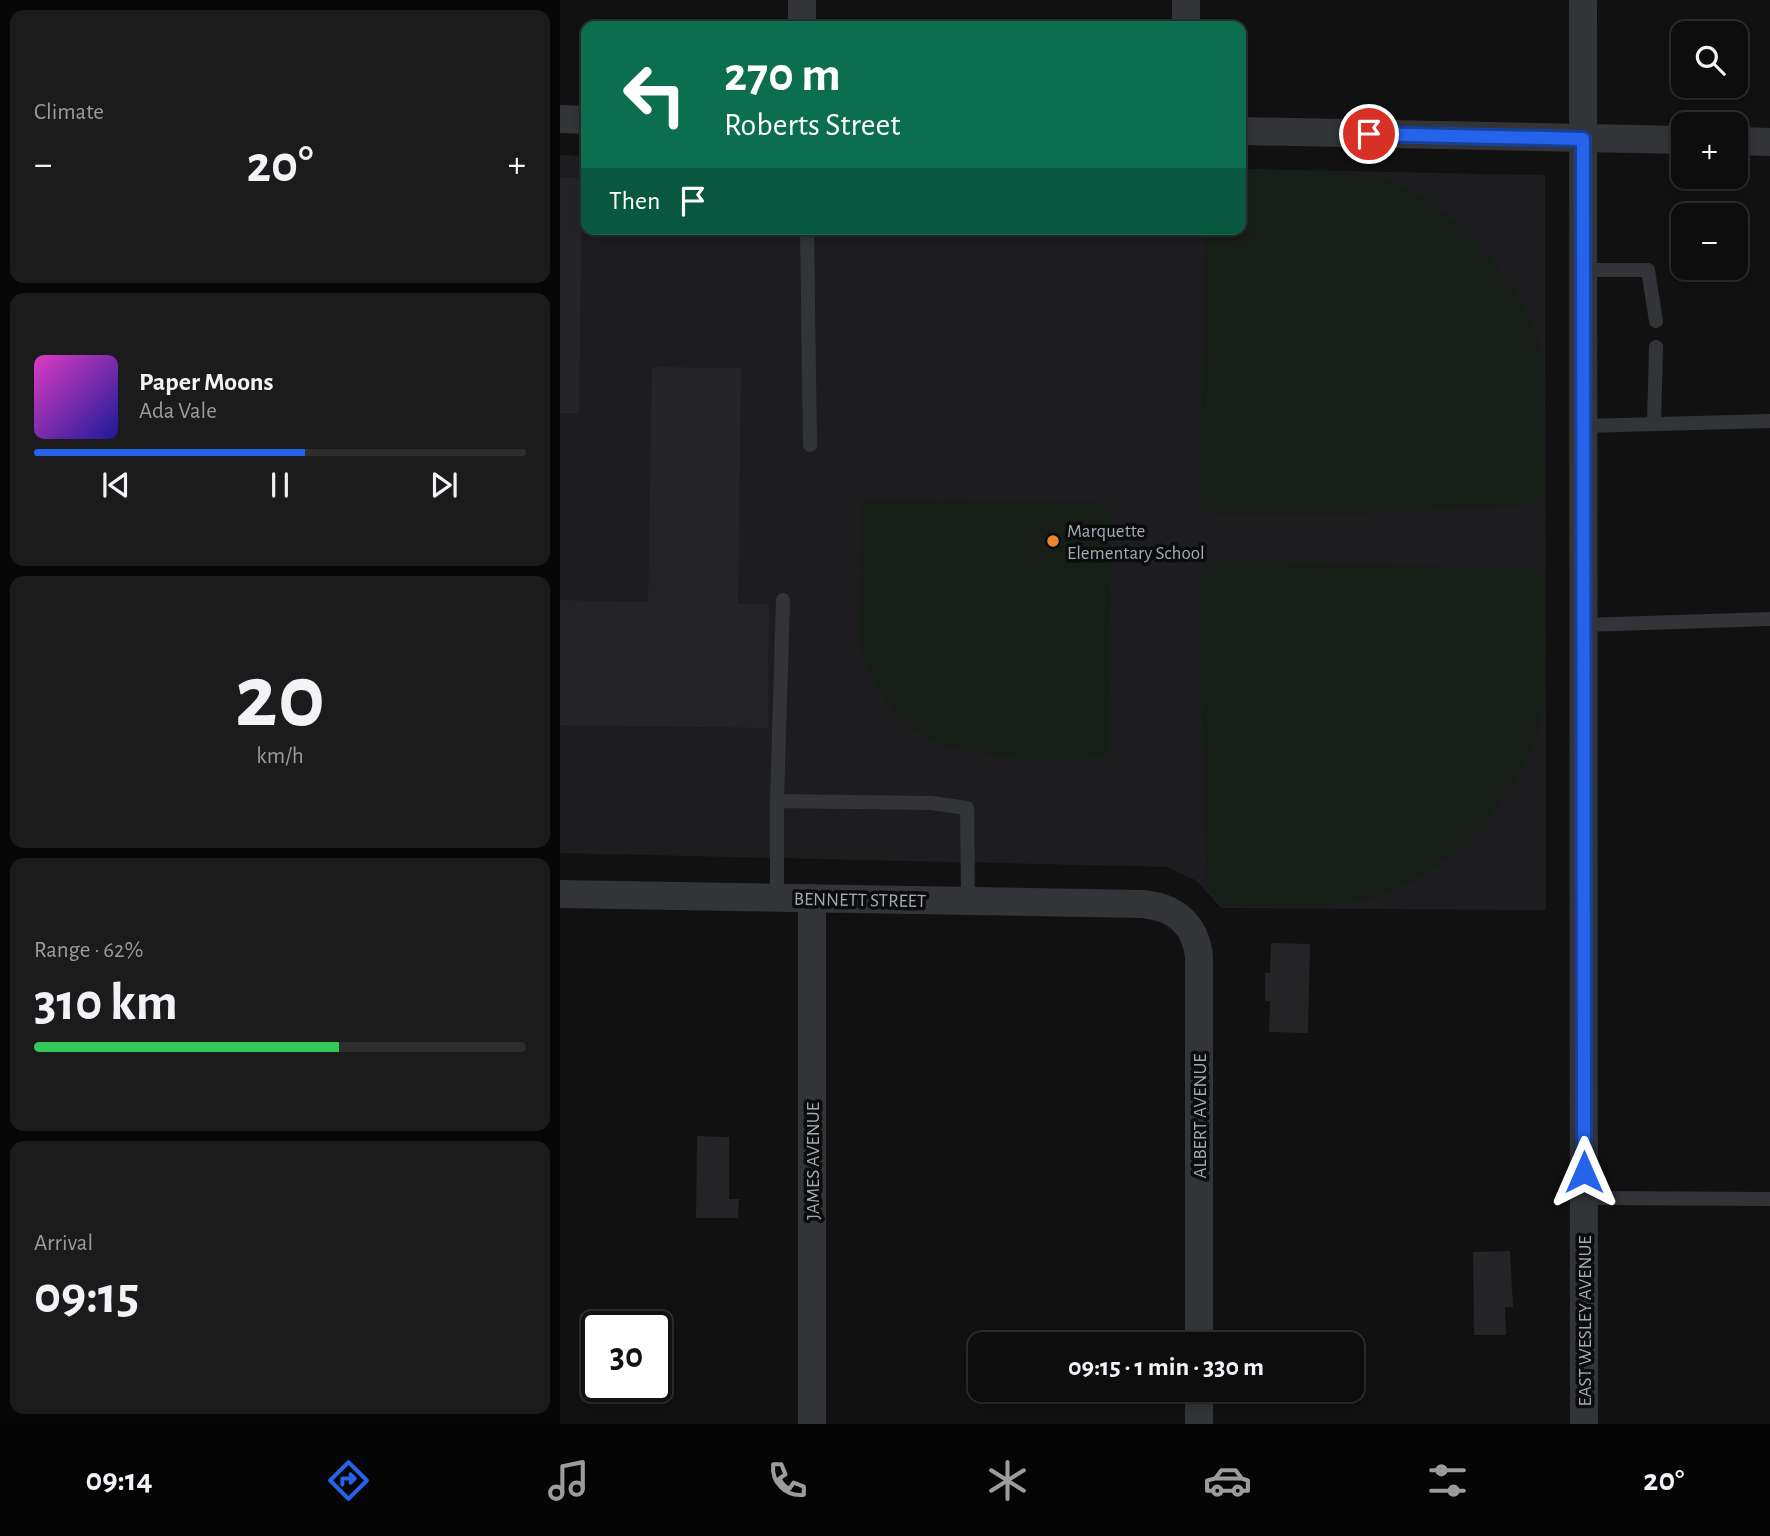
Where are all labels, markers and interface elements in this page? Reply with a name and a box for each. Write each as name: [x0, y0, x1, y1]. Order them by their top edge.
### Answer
map controls: [1671, 21, 1748, 280]
button: search: [1671, 21, 1748, 98]
icon: left: [609, 49, 700, 140]
text: 270 m: [724, 51, 841, 100]
text: Climate: [34, 101, 104, 124]
pin: [1339, 104, 1399, 164]
text: Roberts Street: [724, 109, 901, 141]
button: +: [1671, 112, 1748, 189]
icon: arrive: [1350, 115, 1388, 153]
text: 20°: [247, 139, 313, 191]
text: −: [34, 146, 52, 184]
text: +: [508, 146, 526, 184]
icon: arrive: [674, 182, 712, 220]
text: Then: [609, 188, 660, 214]
button: −: [1671, 203, 1748, 280]
text: Paper Moons: [139, 369, 274, 395]
text: Ada Vale: [139, 400, 217, 423]
icon: previous: [97, 466, 135, 504]
icon: pause: [261, 466, 299, 504]
icon: next: [425, 466, 463, 504]
place label: Marquette Elementary School: [1067, 522, 1205, 563]
marker: Marquette Elementary School: [1045, 533, 1061, 549]
text: 20: [235, 652, 325, 743]
text: km/h: [256, 745, 304, 768]
street label: BENNETT STREET: [794, 890, 926, 911]
text: Range · 62%: [34, 939, 143, 962]
text: 310 km: [34, 977, 178, 1029]
street label: ALBERT AVENUE: [1191, 1053, 1210, 1179]
street label: JAMES AVENUE: [804, 1102, 823, 1220]
position arrow: [1547, 1135, 1621, 1209]
text: Arrival: [34, 1232, 93, 1255]
street label: EAST WESLEY AVENUE: [1576, 1235, 1595, 1407]
text: 09:15: [34, 1270, 139, 1322]
speed limit sign: 30: [581, 1311, 672, 1402]
text: 09:15 · 1 min · 330 m: [1068, 1354, 1264, 1380]
icon: directions: [324, 1456, 373, 1505]
icon: music: [544, 1456, 593, 1505]
icon: phone: [763, 1456, 812, 1505]
icon: climate: [983, 1456, 1032, 1505]
icon: car: [1203, 1456, 1252, 1505]
icon: filters: [1423, 1456, 1472, 1505]
text: 09:14: [85, 1464, 153, 1496]
text: 20°: [1643, 1464, 1684, 1496]

